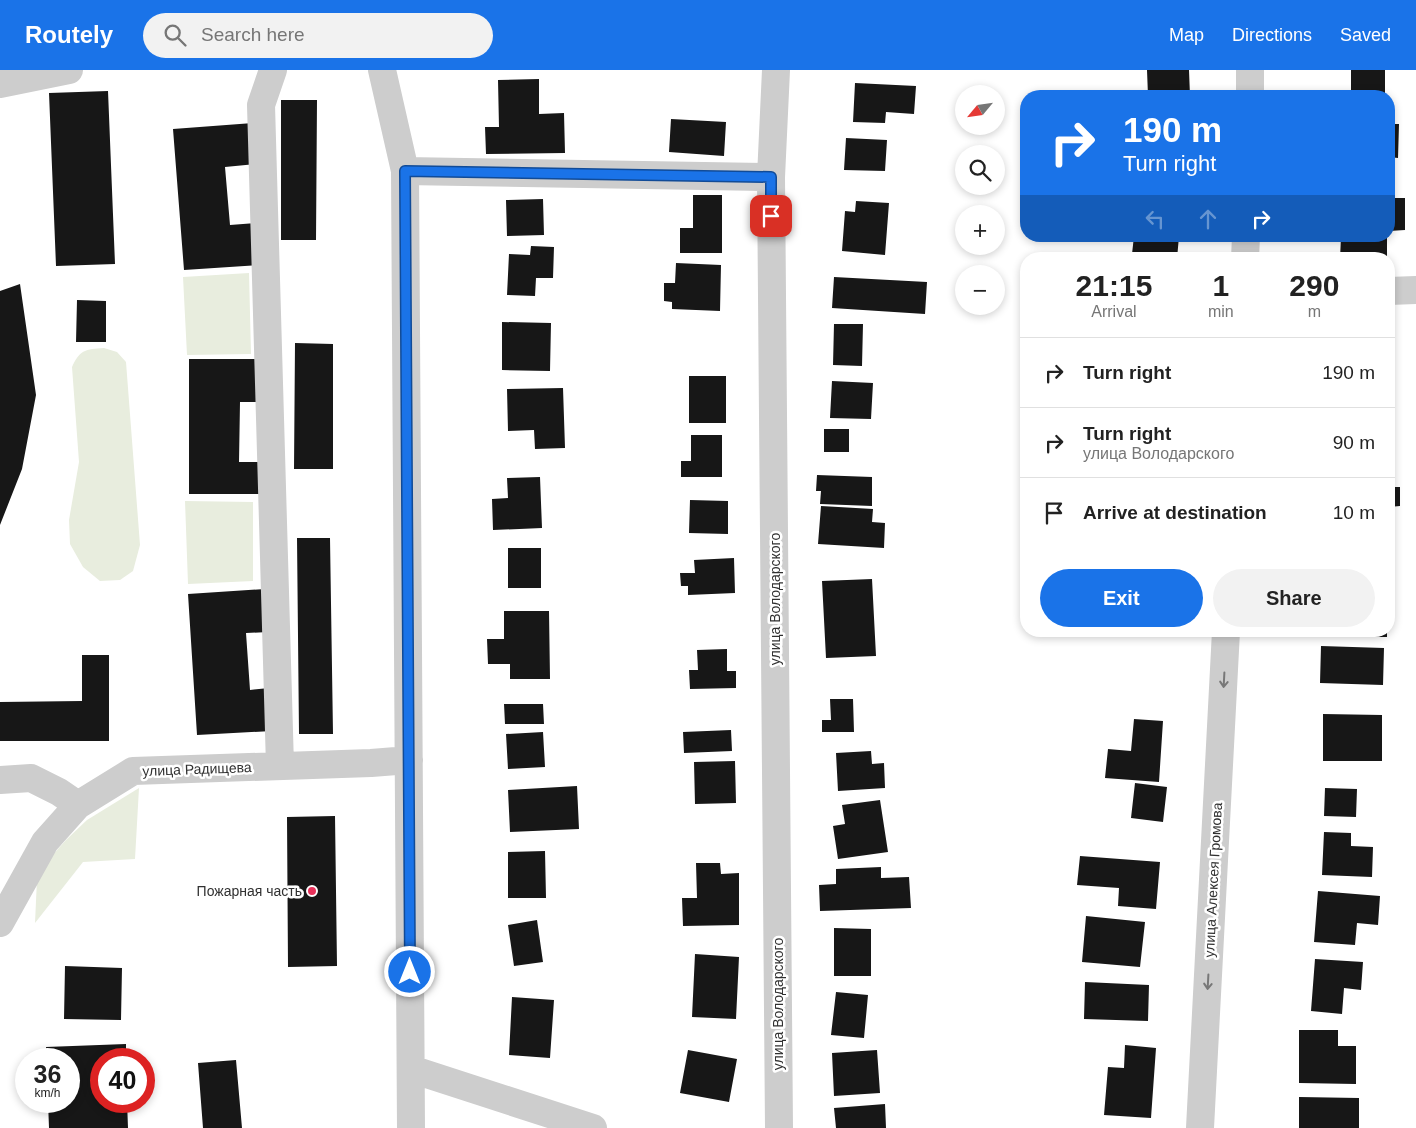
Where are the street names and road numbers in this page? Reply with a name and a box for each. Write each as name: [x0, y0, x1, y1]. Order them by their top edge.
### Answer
street label: улица Володарского: [767, 533, 783, 665]
street label: улица Радищева: [142, 759, 252, 779]
street label: улица Алексея Громова: [1201, 802, 1225, 958]
street label: улица Володарского: [770, 938, 786, 1070]

